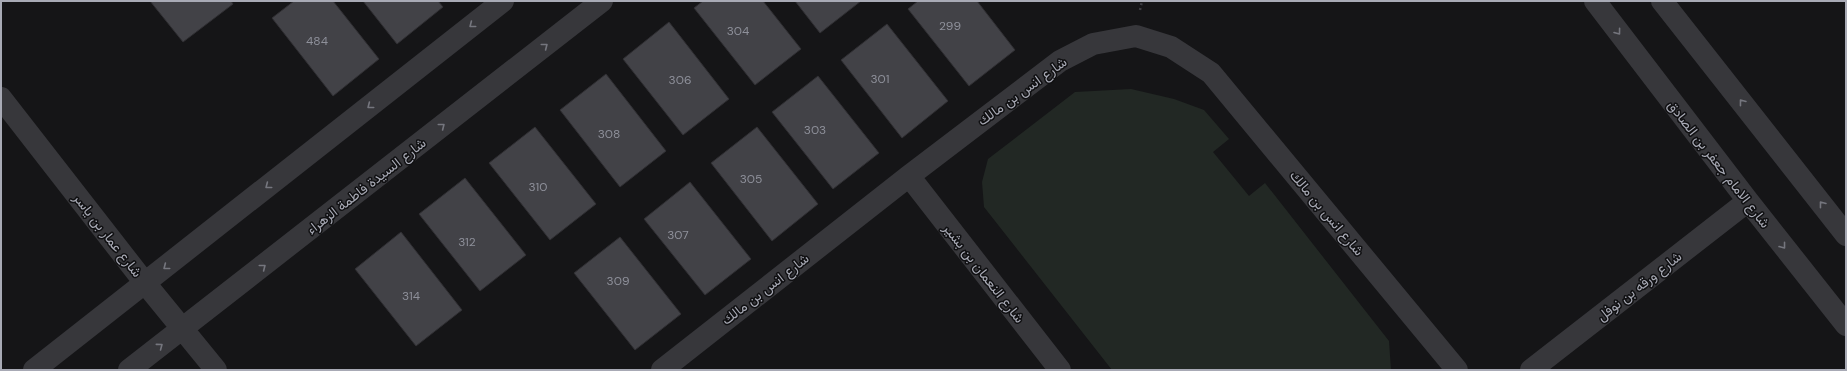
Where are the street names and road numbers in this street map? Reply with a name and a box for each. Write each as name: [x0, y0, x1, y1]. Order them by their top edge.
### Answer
street label: شارع انس بن مالك: [974, 53, 1071, 131]
street label: شارع الامام جعفر بن الصادق: [1662, 97, 1774, 233]
street label: شارع السيدة فاطمة الزهراء: [303, 134, 431, 240]
street label: شارع انس بن مالك: [1285, 167, 1368, 261]
street label: شارع عمار بن ياسر: [67, 189, 146, 282]
street label: شارع النعمان بن بشير: [937, 219, 1029, 328]
street label: شارع ورقه بن نوفل: [1593, 247, 1686, 326]
street label: شارع انس بن مالك: [718, 249, 814, 330]

